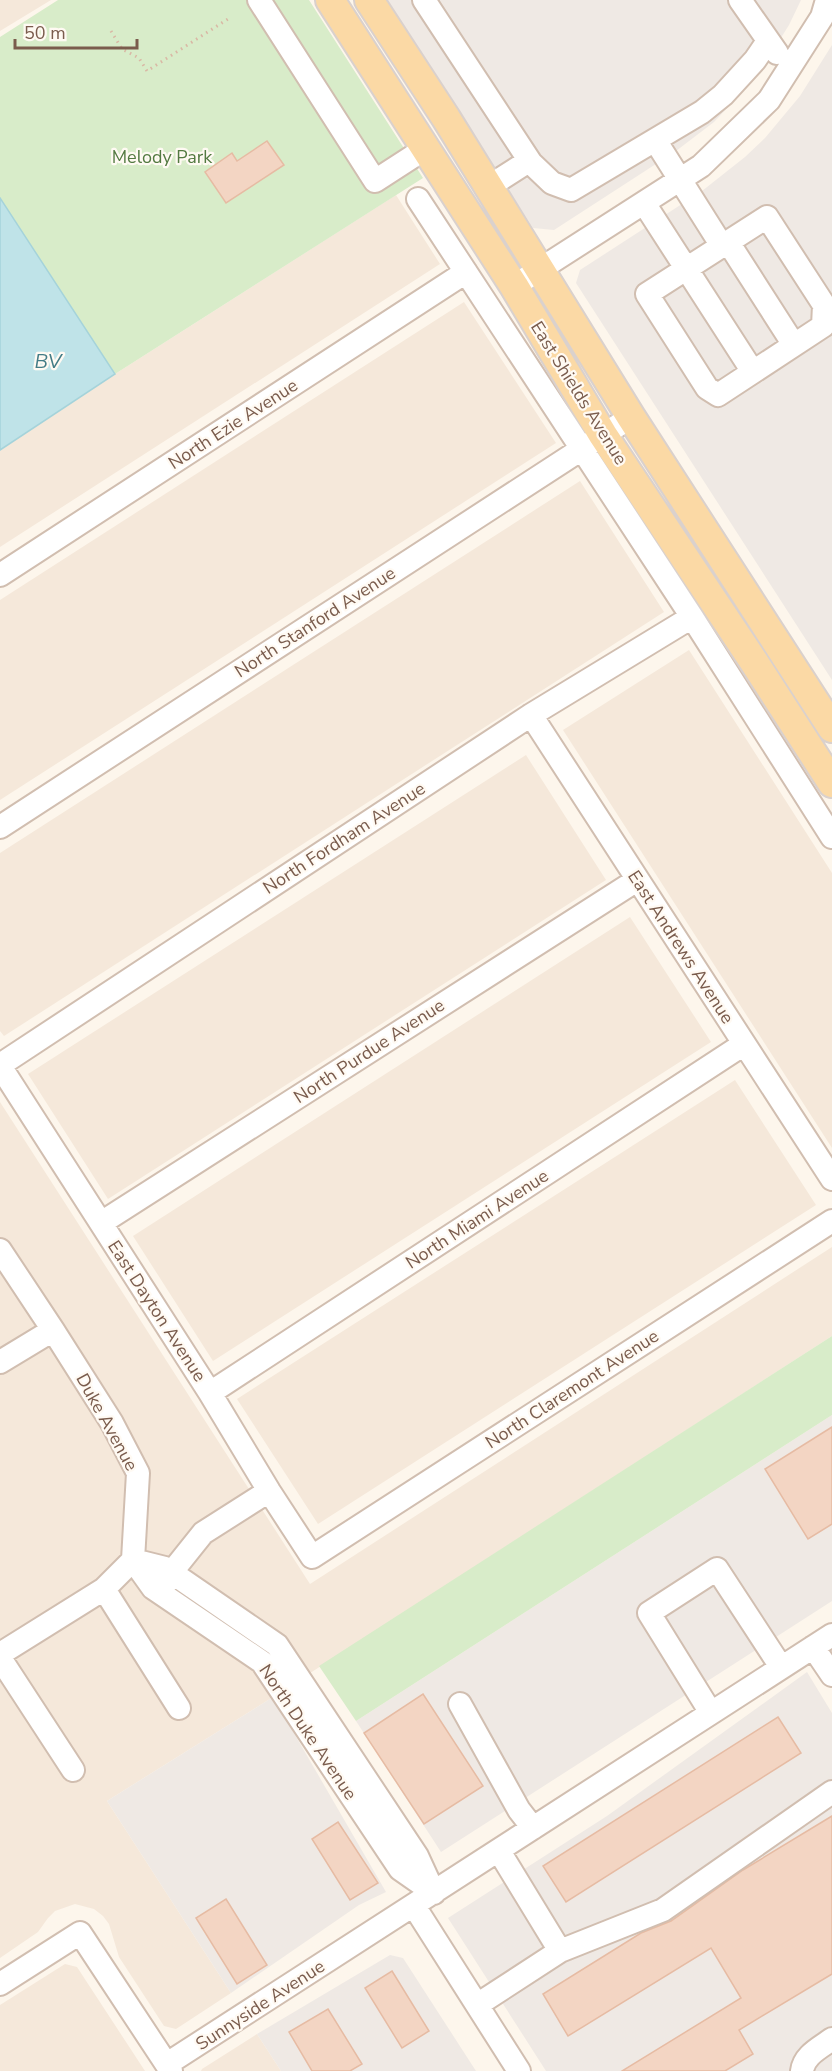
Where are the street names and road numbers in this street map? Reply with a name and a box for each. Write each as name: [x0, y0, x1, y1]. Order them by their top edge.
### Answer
street label: East Shields Avenue: [525, 317, 633, 469]
street label: North Ezie Avenue: [164, 373, 302, 475]
street label: North Stanford Avenue: [230, 561, 400, 683]
street label: North Fordham Avenue: [258, 777, 430, 899]
street label: East Andrews Avenue: [622, 866, 740, 1028]
street label: North Purdue Avenue: [289, 993, 449, 1109]
street label: North Miami Avenue: [401, 1164, 553, 1274]
street label: East Dayton Avenue: [102, 1236, 212, 1386]
street label: North Claremont Avenue: [481, 1324, 663, 1454]
street label: Duke Avenue: [70, 1369, 144, 1475]
street label: North Duke Avenue: [254, 1659, 362, 1805]
street label: Sunnyside Avenue: [191, 1954, 329, 2056]

